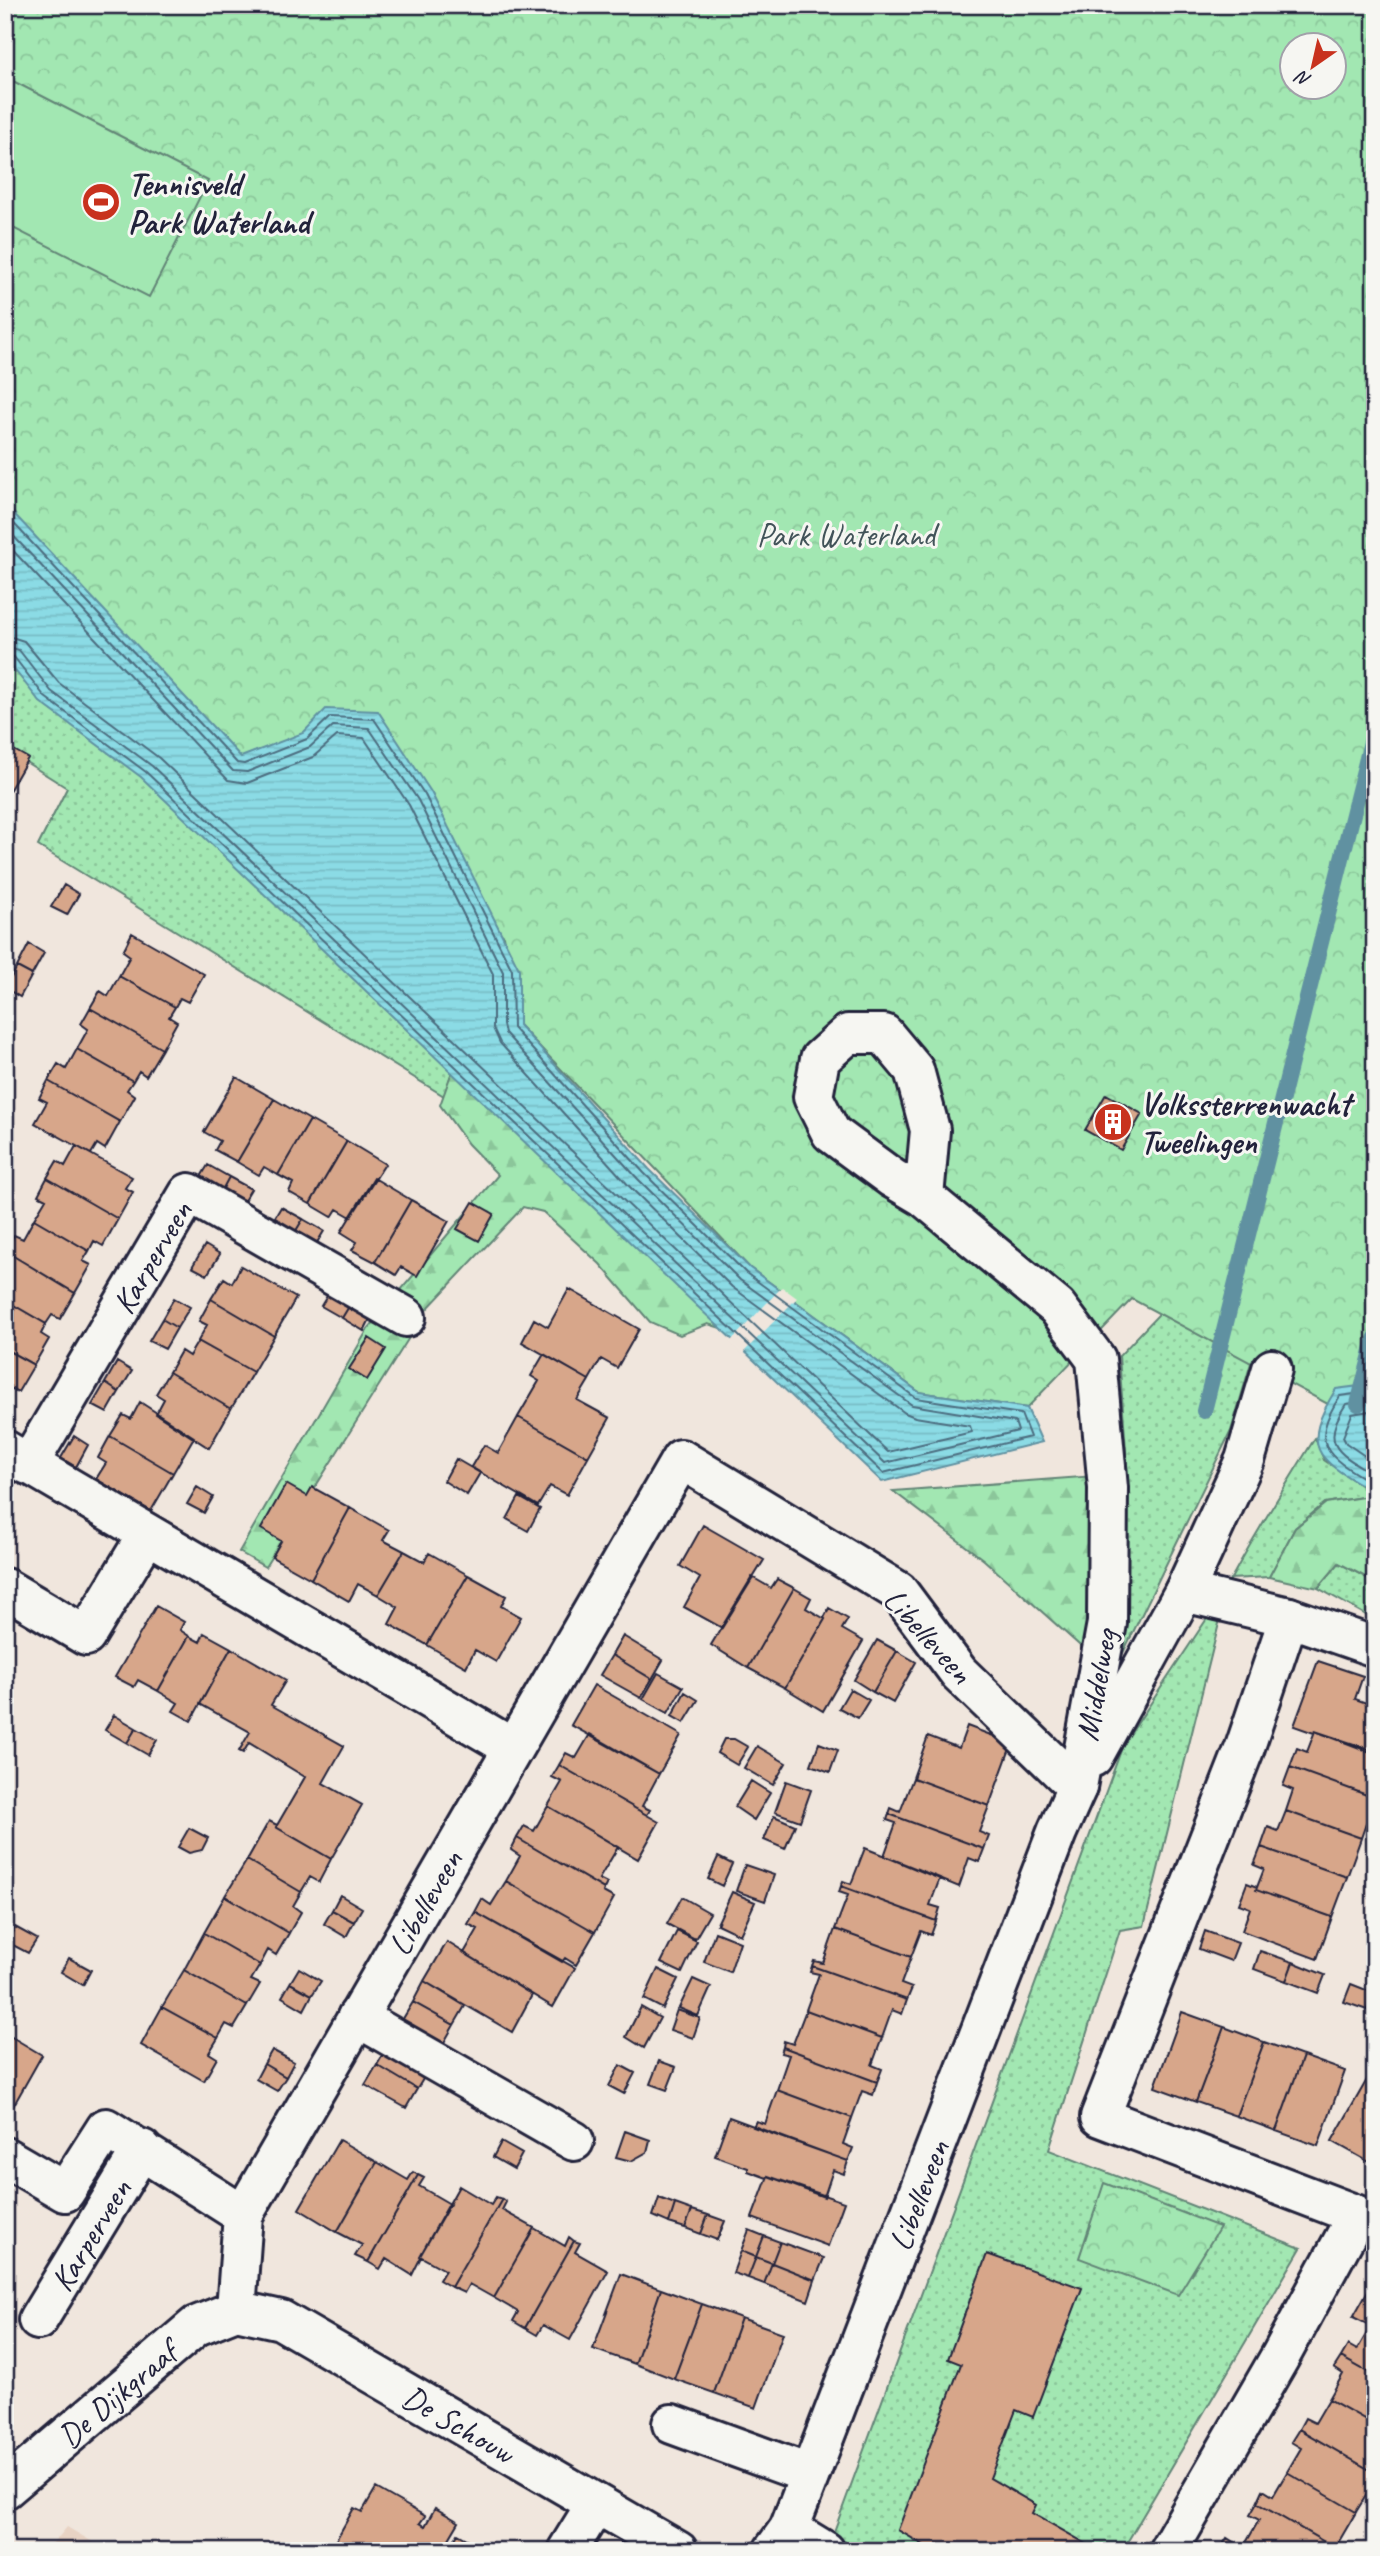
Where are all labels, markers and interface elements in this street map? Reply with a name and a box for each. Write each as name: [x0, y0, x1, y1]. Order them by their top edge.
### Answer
north arrow: [1278, 32, 1348, 102]
text: N: [1290, 64, 1316, 93]
place label: Tennisveld Park Waterland: [128, 163, 315, 243]
sports icon: Tennisveld Park Waterland: [80, 181, 122, 223]
park label: Park Waterland: [757, 514, 940, 556]
place label: Volkssterrenwacht Tweelingen: [1140, 1083, 1355, 1163]
building icon: Volkssterrenwacht Tweelingen: [1092, 1101, 1134, 1143]
street label: Karperveen: [103, 1193, 202, 1321]
street label: Libelleveen: [874, 1579, 982, 1692]
street label: Middelweg: [1066, 1624, 1127, 1744]
street label: Libelleveen: [378, 1842, 472, 1963]
street label: Libelleveen: [879, 2134, 959, 2256]
street label: Karperveen: [41, 2171, 141, 2299]
street label: De Dijkgraaf: [49, 2328, 190, 2457]
street label: De Schouw: [395, 2376, 524, 2475]

